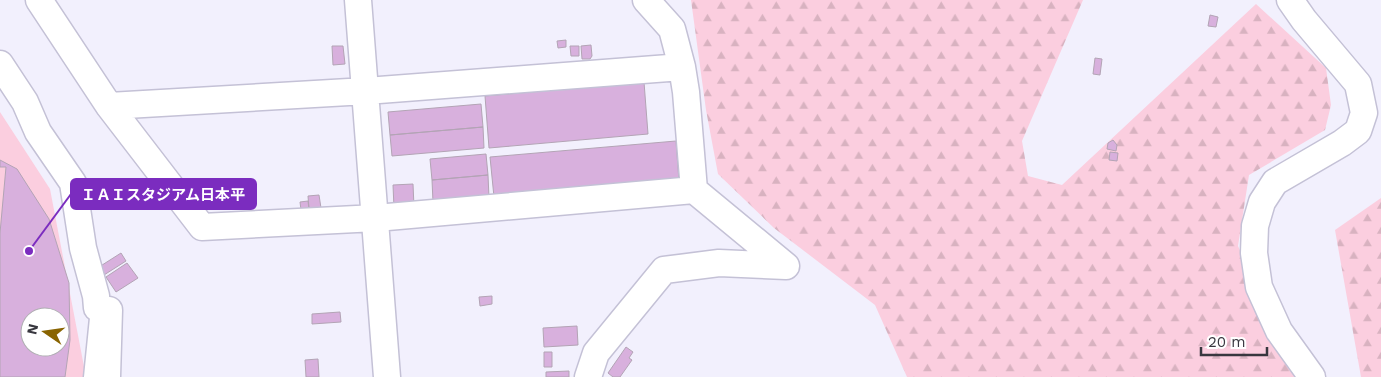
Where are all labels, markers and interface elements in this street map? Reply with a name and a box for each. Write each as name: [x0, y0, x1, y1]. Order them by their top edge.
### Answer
callout: ＩＡＩスタジアム日本平: [71, 179, 256, 209]
text: ＩＡＩスタジアム日本平: [81, 186, 245, 204]
north arrow: [20, 307, 70, 357]
text: N: [23, 322, 41, 336]
scale bar: [1201, 324, 1267, 356]
text: 20 m: [1208, 333, 1246, 351]

